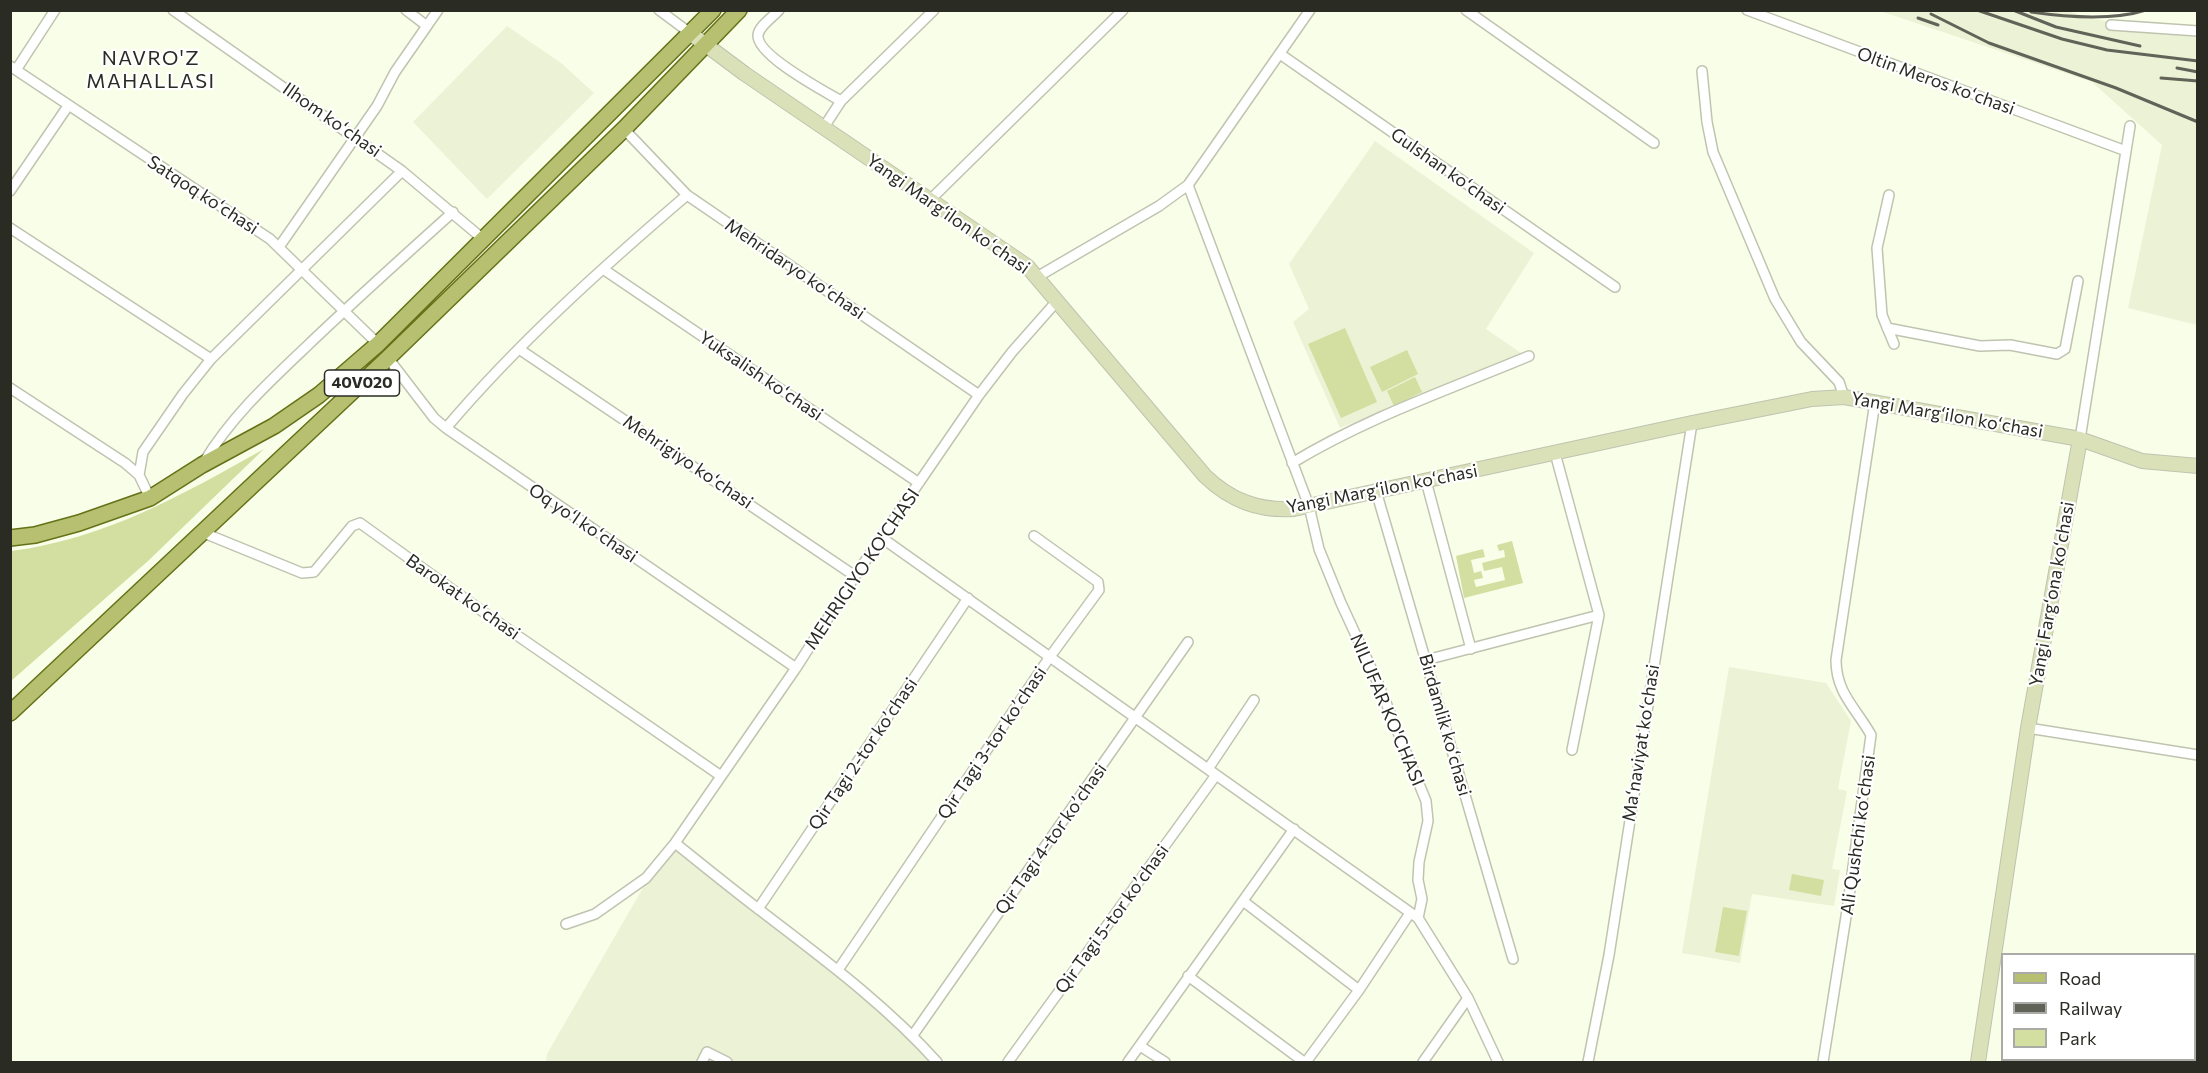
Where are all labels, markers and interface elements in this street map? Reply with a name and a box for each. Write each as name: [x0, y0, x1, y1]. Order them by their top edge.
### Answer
street label: Oltin Meros koʻchasi: [1854, 42, 2018, 120]
district label: NAVRO'Z MAHALLASI: [86, 46, 216, 93]
street label: Ilhom koʻchasi: [278, 78, 386, 162]
street label: Gulshan koʻchasi: [1386, 123, 1510, 219]
street label: Yangi Margʻilon koʻchasi: [862, 149, 1034, 279]
street label: Satqoq koʻchasi: [143, 151, 263, 239]
street label: Mehridaryo koʻchasi: [721, 214, 869, 324]
street label: Yuksalish koʻchasi: [695, 327, 827, 425]
road number: 40V020: [324, 370, 400, 396]
street label: Yangi Margʻilon koʻchasi: [1849, 387, 2045, 443]
street label: Mehrigiyo koʻchasi: [619, 411, 757, 513]
street label: Yangi Margʻilon koʻchasi: [1285, 460, 1479, 518]
street label: Oq yoʻl koʻchasi: [525, 479, 641, 567]
street label: MEHRIGIYO KO'CHASI: [800, 484, 924, 654]
street label: Yangi Fargʻona koʻchasi: [2025, 500, 2079, 688]
street label: Barokat koʻchasi: [402, 550, 524, 644]
street label: NILUFAR KO'CHASI: [1345, 631, 1429, 789]
street label: Birdamlik koʻchasi: [1414, 652, 1476, 798]
street label: Qir Tagi 3-tor koʼchasi: [933, 663, 1051, 823]
street label: Maʻnaviyat koʻchasi: [1618, 663, 1664, 823]
street label: Qir Tagi 2-tor koʼchasi: [804, 674, 922, 834]
street label: Ali Qushchi koʻchasi: [1836, 754, 1880, 916]
street label: Qir Tagi 4-tor koʼchasi: [991, 759, 1111, 919]
street label: Qir Tagi 5-tor koʼchasi: [1051, 840, 1173, 998]
legend: [2001, 953, 2196, 1061]
text: Road: [2059, 967, 2101, 989]
text: Railway: [2059, 997, 2122, 1019]
text: Park: [2059, 1027, 2097, 1049]

